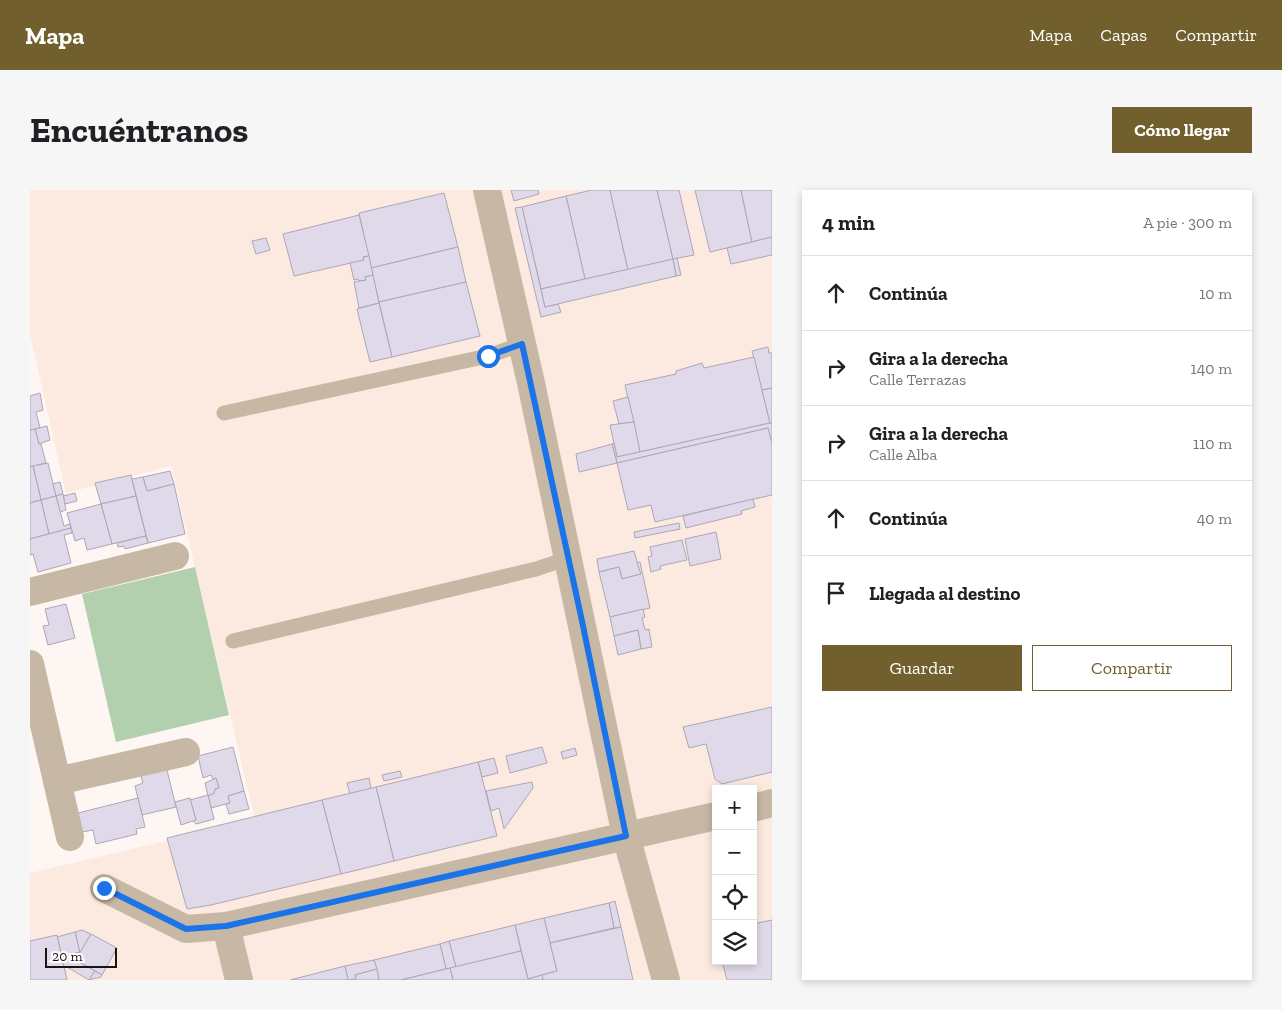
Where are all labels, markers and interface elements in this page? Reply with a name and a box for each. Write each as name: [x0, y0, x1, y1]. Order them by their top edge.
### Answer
text: Mapa: [25, 21, 84, 50]
text: Mapa: [1029, 24, 1072, 46]
text: Capas: [1100, 24, 1147, 46]
text: Compartir: [1175, 24, 1257, 46]
button: Cómo llegar: [1112, 107, 1252, 153]
text: Encuéntranos: [30, 109, 248, 151]
text: 4 min: [822, 210, 875, 235]
text: A pie · 300 m: [1143, 213, 1232, 232]
icon: ahead: [822, 279, 850, 307]
text: Continúa: [869, 282, 948, 305]
text: 10 m: [1199, 284, 1232, 303]
route start: [477, 345, 500, 368]
text: Gira a la derecha: [869, 347, 1008, 370]
icon: right: [822, 354, 850, 382]
text: 140 m: [1191, 359, 1232, 378]
text: Calle Terrazas: [869, 370, 966, 389]
text: Gira a la derecha: [869, 422, 1008, 445]
icon: right: [822, 429, 850, 457]
text: 110 m: [1193, 434, 1232, 453]
text: Calle Alba: [869, 445, 937, 464]
icon: ahead: [822, 504, 850, 532]
text: Continúa: [869, 507, 948, 530]
text: 40 m: [1197, 509, 1232, 528]
icon: arrive: [822, 579, 850, 607]
text: Llegada al destino: [869, 582, 1020, 605]
button: Guardar: [822, 645, 1022, 691]
button: Compartir: [1032, 645, 1232, 691]
map controls: [712, 785, 757, 965]
button: +: [712, 785, 757, 830]
button: −: [712, 830, 757, 875]
button: locate: [712, 875, 757, 920]
route end: [93, 877, 116, 900]
button: layers: [712, 920, 757, 965]
scale bar: [45, 945, 118, 968]
text: 20 m: [52, 948, 83, 965]

